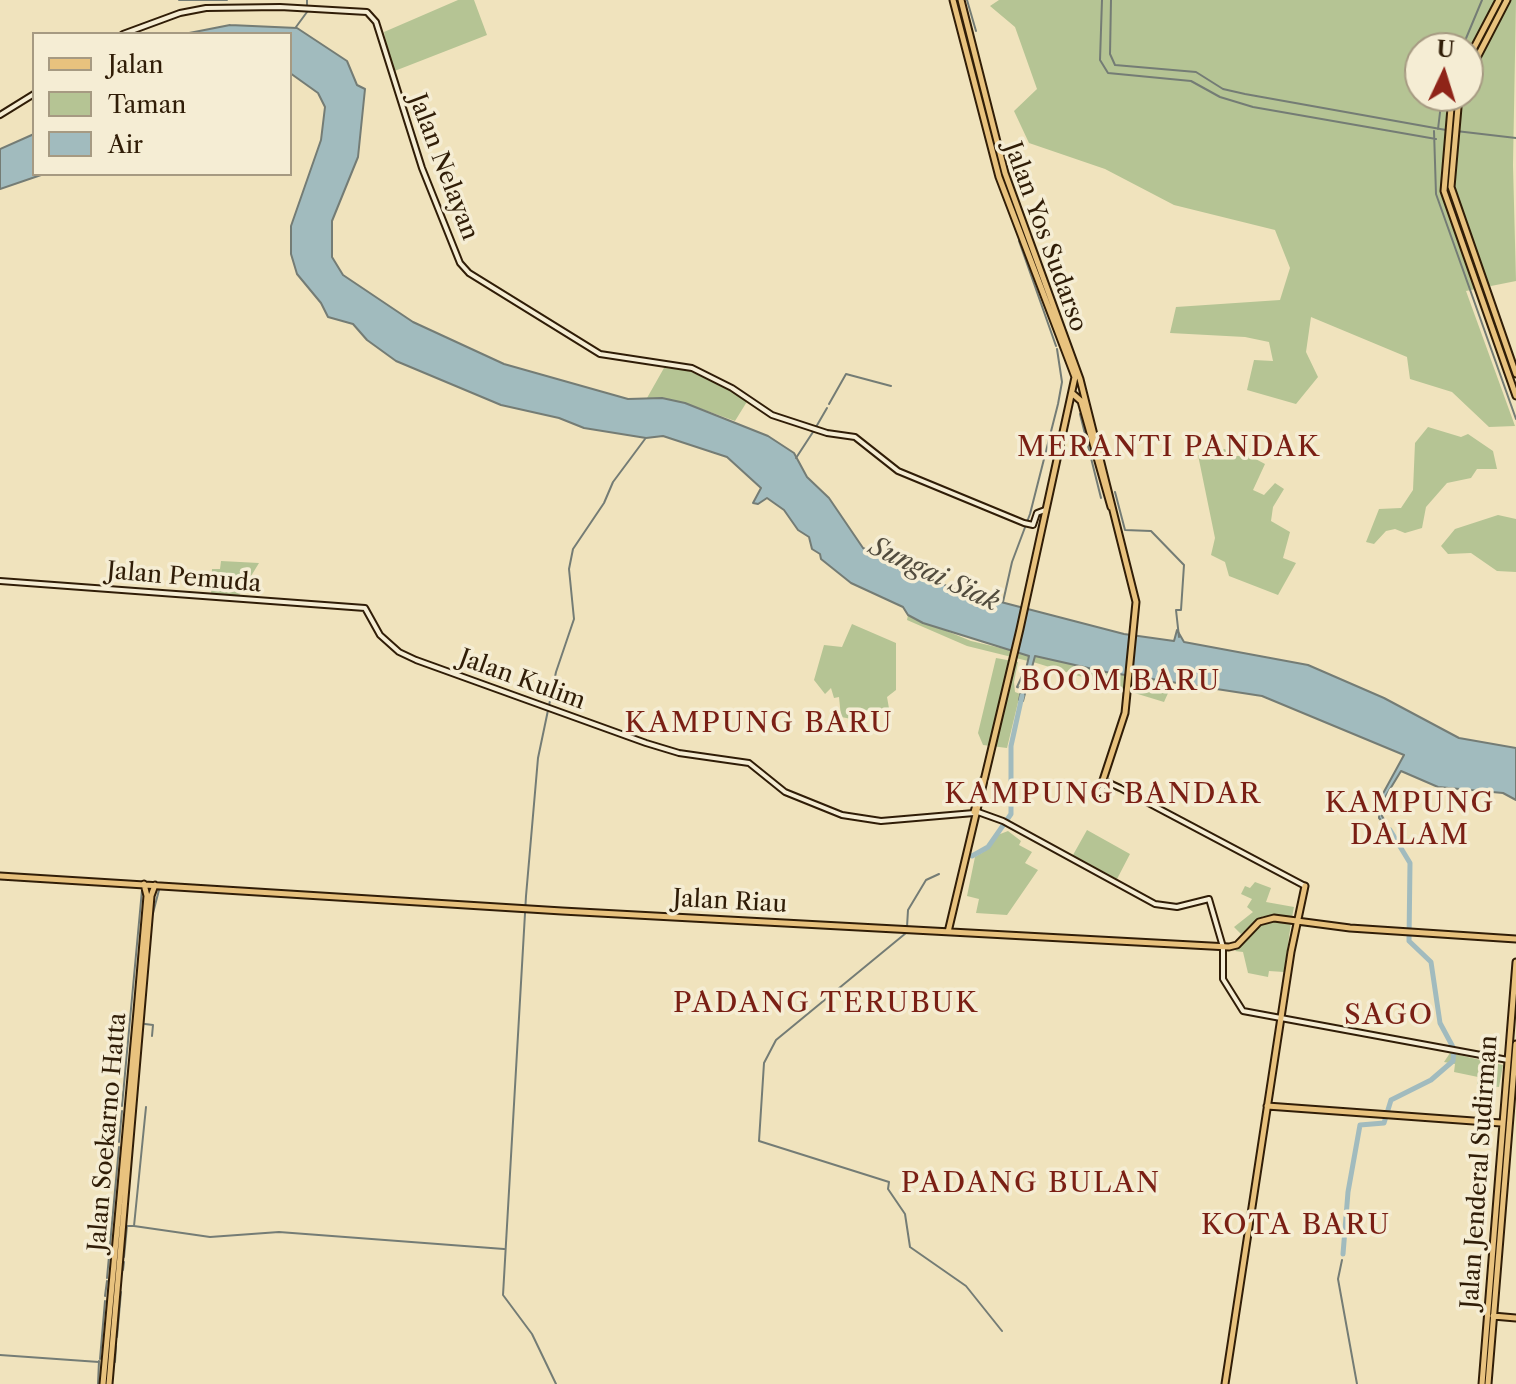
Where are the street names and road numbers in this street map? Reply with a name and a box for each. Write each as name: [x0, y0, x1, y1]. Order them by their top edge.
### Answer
street label: Jalan Nelayan: [402, 90, 484, 244]
street label: Jalan Yos Sudarso: [997, 138, 1093, 336]
street label: Jalan Pemuda: [105, 557, 263, 599]
street label: Jalan Kulim: [455, 644, 589, 716]
street label: Jalan Riau: [672, 885, 788, 919]
street label: Jalan Soekarno Hatta: [83, 1011, 133, 1253]
street label: Jalan Jenderal Sudirman: [1456, 1034, 1504, 1310]

